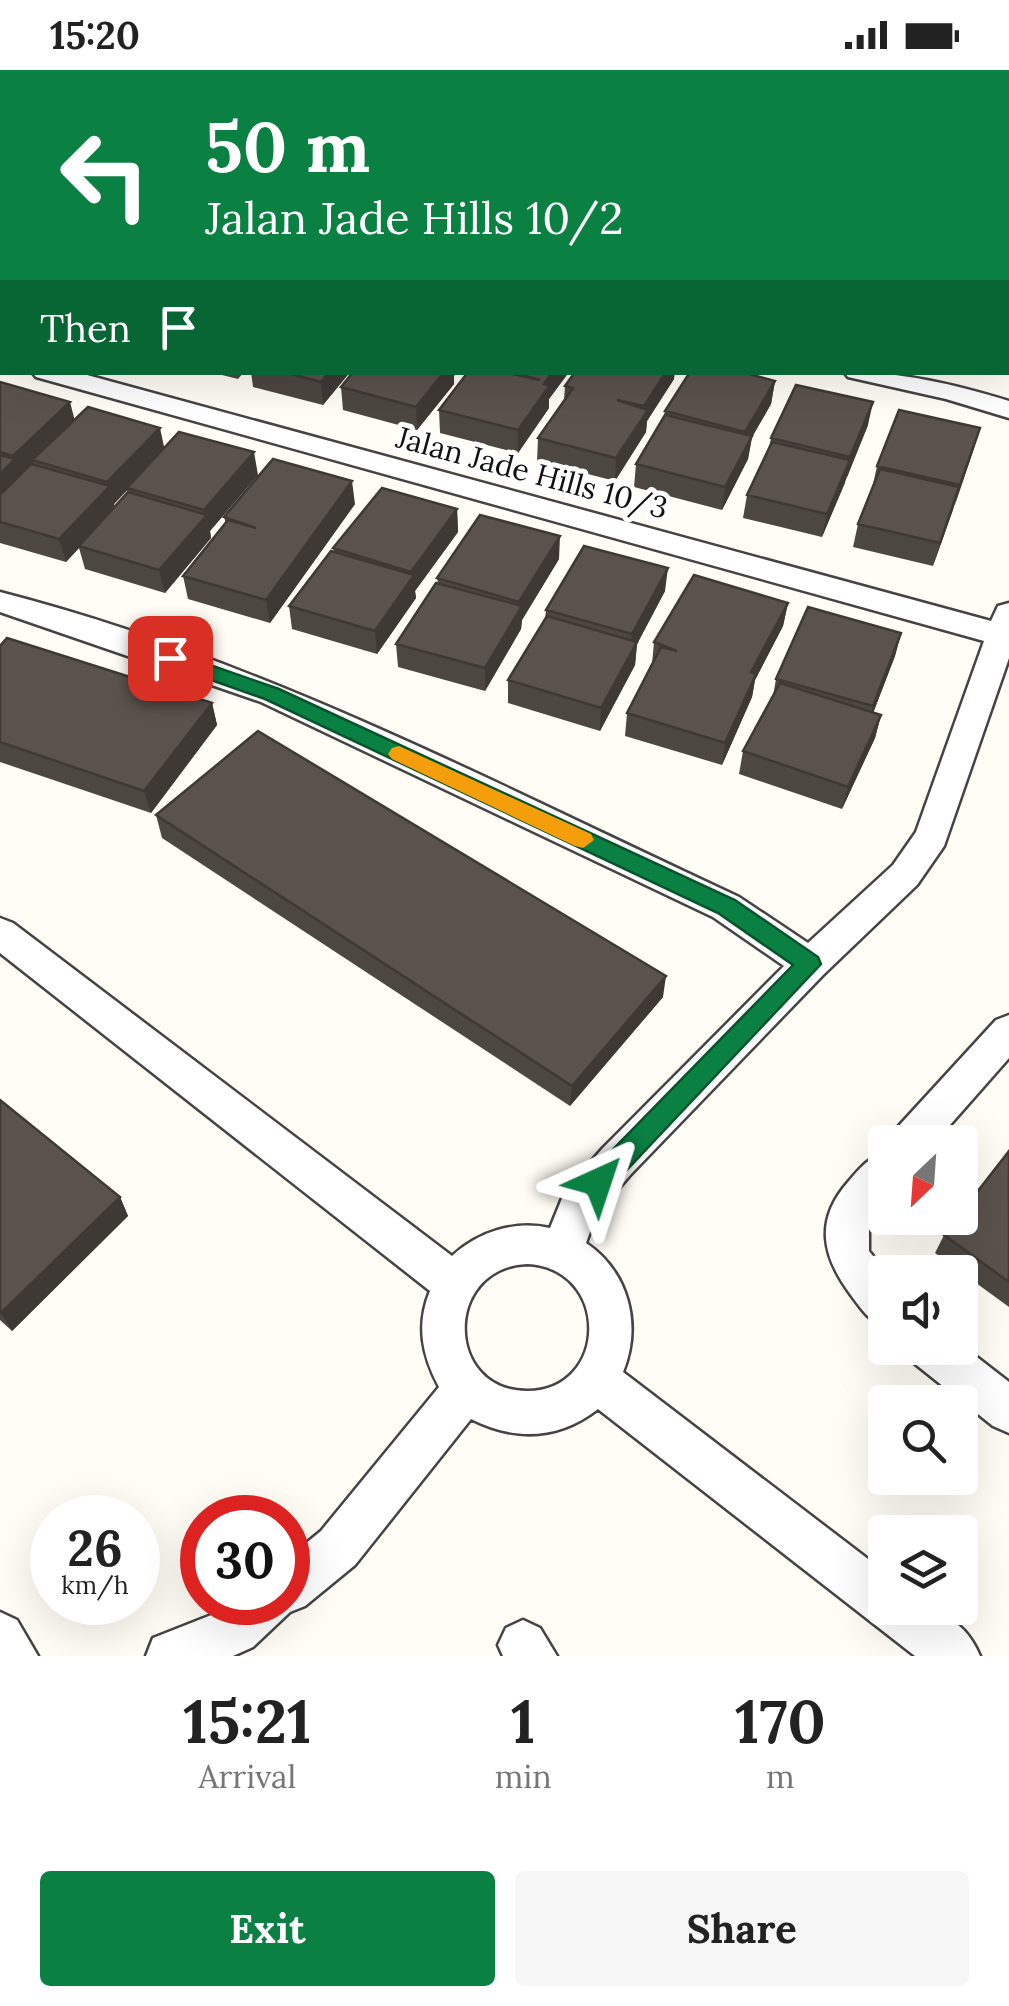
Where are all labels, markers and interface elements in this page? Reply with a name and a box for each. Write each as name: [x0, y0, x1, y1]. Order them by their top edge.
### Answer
text: 15:20: [50, 11, 140, 59]
text: 50 m: [205, 102, 370, 191]
icon: left: [40, 110, 170, 240]
text: Jalan Jade Hills 10/2: [205, 189, 623, 246]
icon: arrive: [151, 300, 206, 355]
text: Then: [40, 304, 131, 352]
street label: Jalan Jade Hills 10/3: [391, 417, 672, 528]
pin: [128, 616, 213, 701]
icon: arrive: [143, 631, 198, 686]
north arrow: [868, 1125, 978, 1235]
map controls: [868, 1125, 978, 1625]
position arrow: [546, 1130, 650, 1234]
button: sound: [868, 1255, 978, 1365]
button: search: [868, 1385, 978, 1495]
speed limit sign: 30: [180, 1495, 310, 1625]
button: layers: [868, 1515, 978, 1625]
text: 26: [67, 1516, 123, 1580]
text: km/h: [61, 1569, 129, 1601]
text: 15:21: [183, 1683, 311, 1759]
text: 1: [511, 1683, 535, 1759]
text: 170: [735, 1683, 826, 1759]
text: Arrival: [198, 1756, 296, 1797]
text: min: [495, 1756, 552, 1797]
text: m: [766, 1756, 795, 1797]
button: Exit: [40, 1871, 495, 1986]
button: Share: [515, 1871, 969, 1986]

